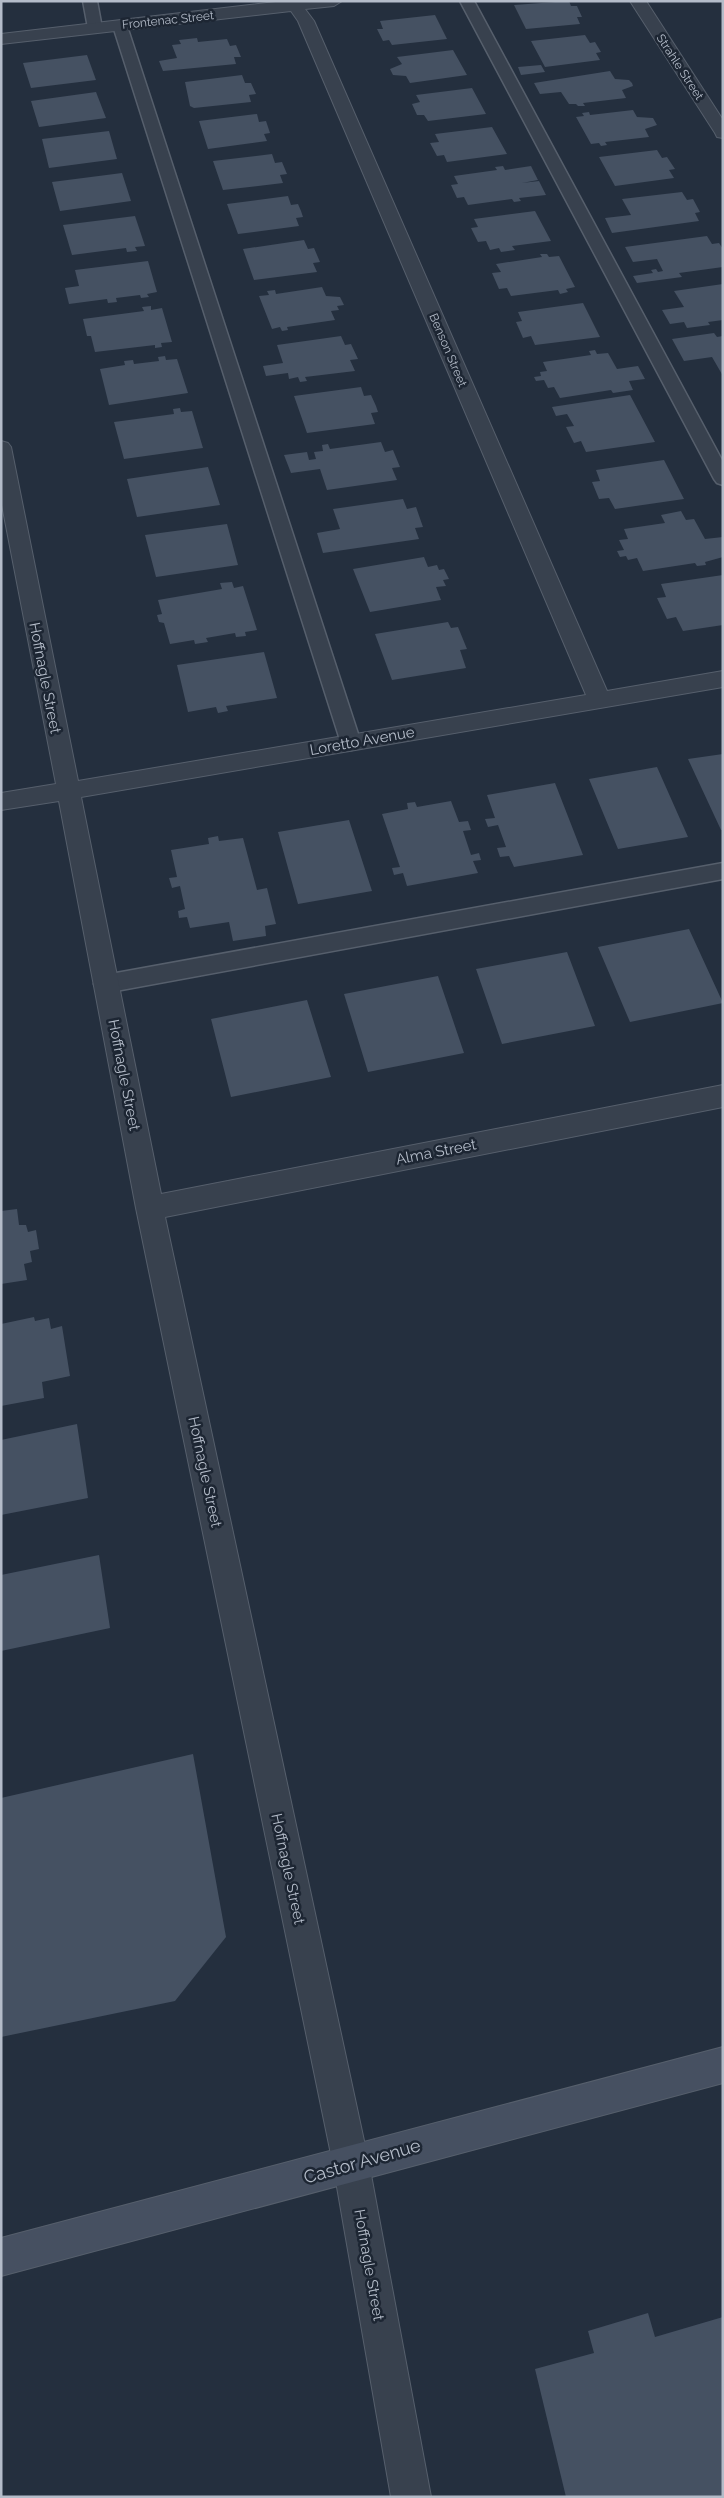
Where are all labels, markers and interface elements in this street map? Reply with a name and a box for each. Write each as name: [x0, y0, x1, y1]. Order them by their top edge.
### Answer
street label: Frontenac Street: [121, 8, 215, 32]
street label: Strahle Street: [654, 32, 706, 102]
street label: Benson Street: [426, 311, 470, 389]
street label: Hoffnagle Street: [25, 621, 65, 735]
street label: Loretto Avenue: [308, 723, 416, 759]
street label: Hoffnagle Street: [104, 1018, 144, 1132]
street label: Alma Street: [394, 1135, 478, 1169]
street label: Hoffnagle Street: [184, 1415, 226, 1529]
street label: Hoffnagle Street: [267, 1812, 309, 1926]
street label: Castor Avenue: [301, 2134, 423, 2188]
street label: Hoffnagle Street: [350, 2208, 388, 2322]

